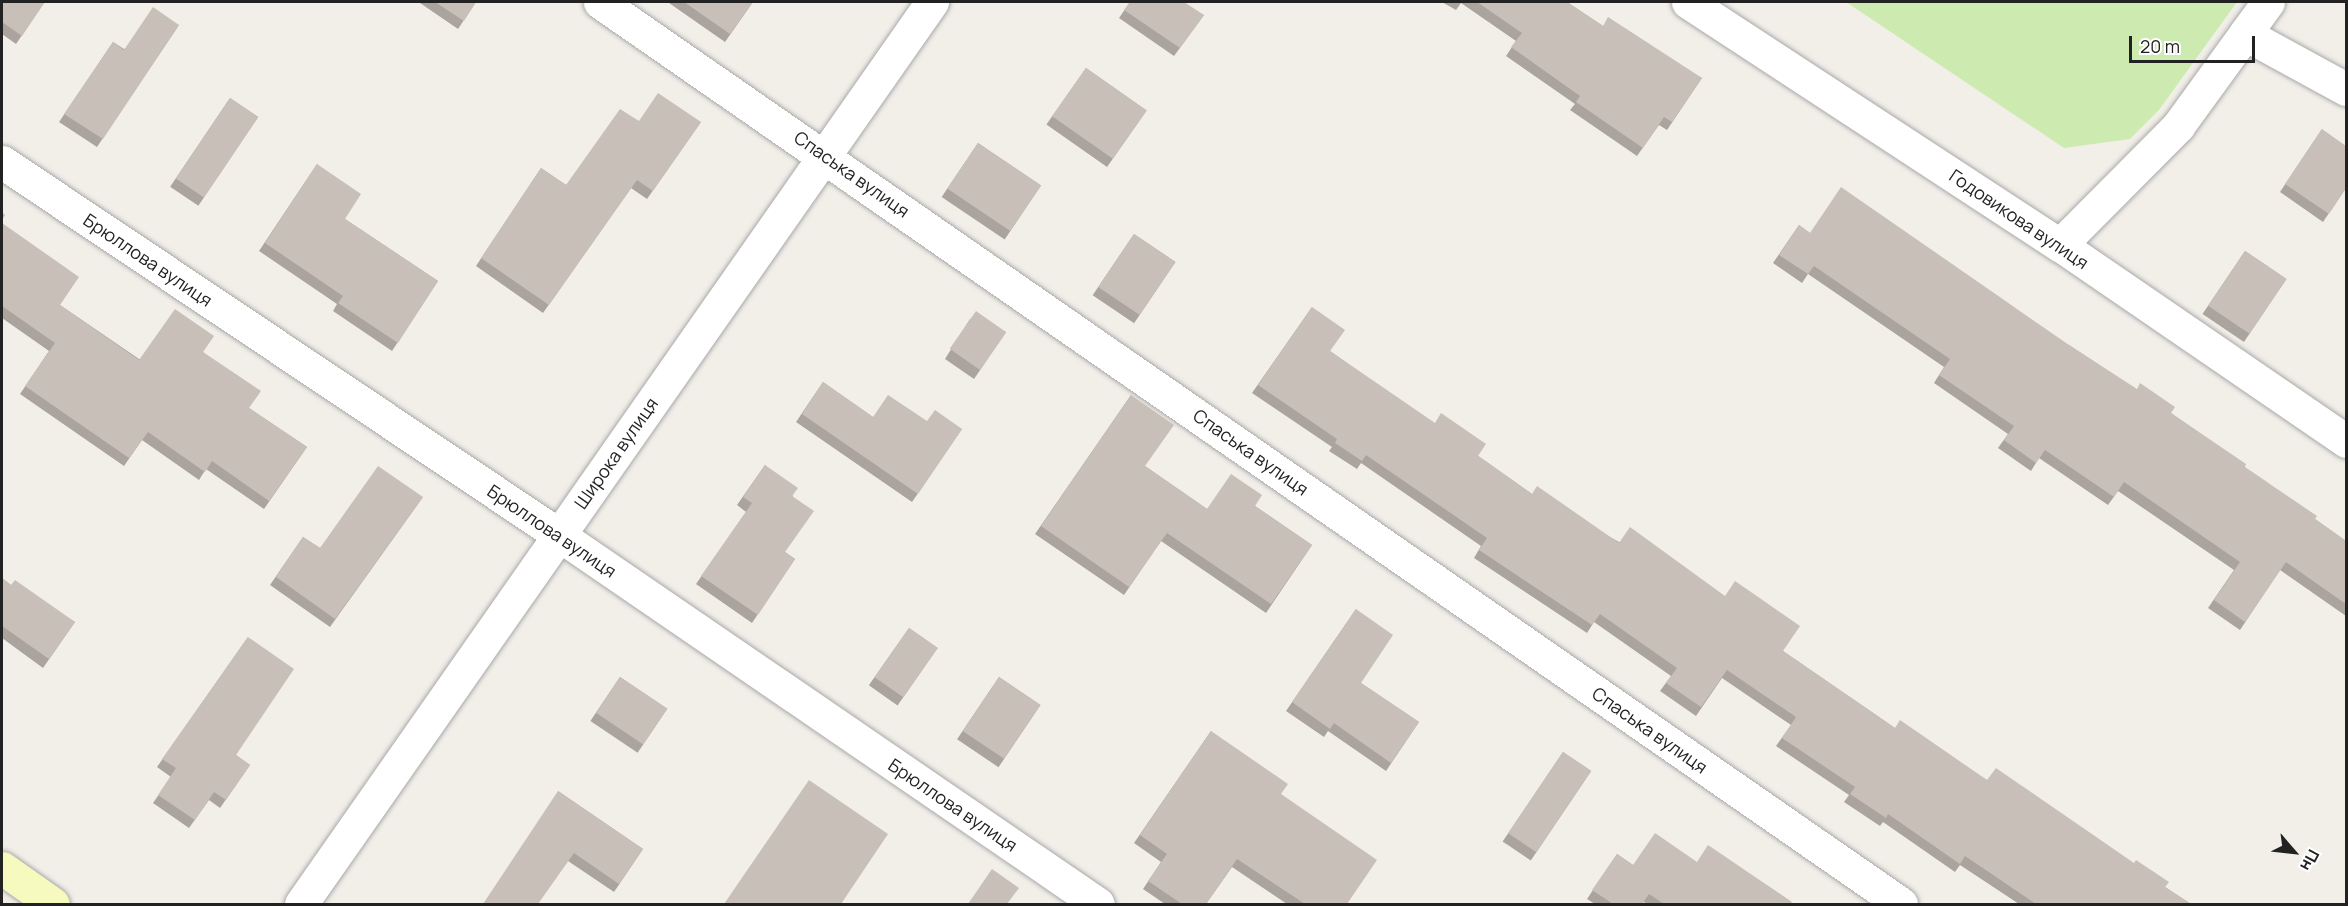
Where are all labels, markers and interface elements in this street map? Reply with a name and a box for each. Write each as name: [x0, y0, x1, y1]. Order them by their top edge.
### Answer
scale bar: [2132, 24, 2258, 62]
text: 20 m: [2140, 34, 2180, 58]
street label: Спаська вулиця: [790, 126, 914, 222]
street label: Годовикова вулиця: [1945, 164, 2093, 274]
street label: Брюллова вулиця: [79, 209, 217, 311]
street label: Широка вулиця: [570, 393, 662, 513]
street label: Спаська вулиця: [1189, 404, 1313, 500]
street label: Брюллова вулиця: [483, 480, 621, 582]
street label: Спаська вулиця: [1588, 682, 1712, 778]
street label: Брюллова вулиця: [884, 754, 1022, 856]
north arrow: [2264, 822, 2324, 882]
text: Пн: [2295, 846, 2325, 875]

